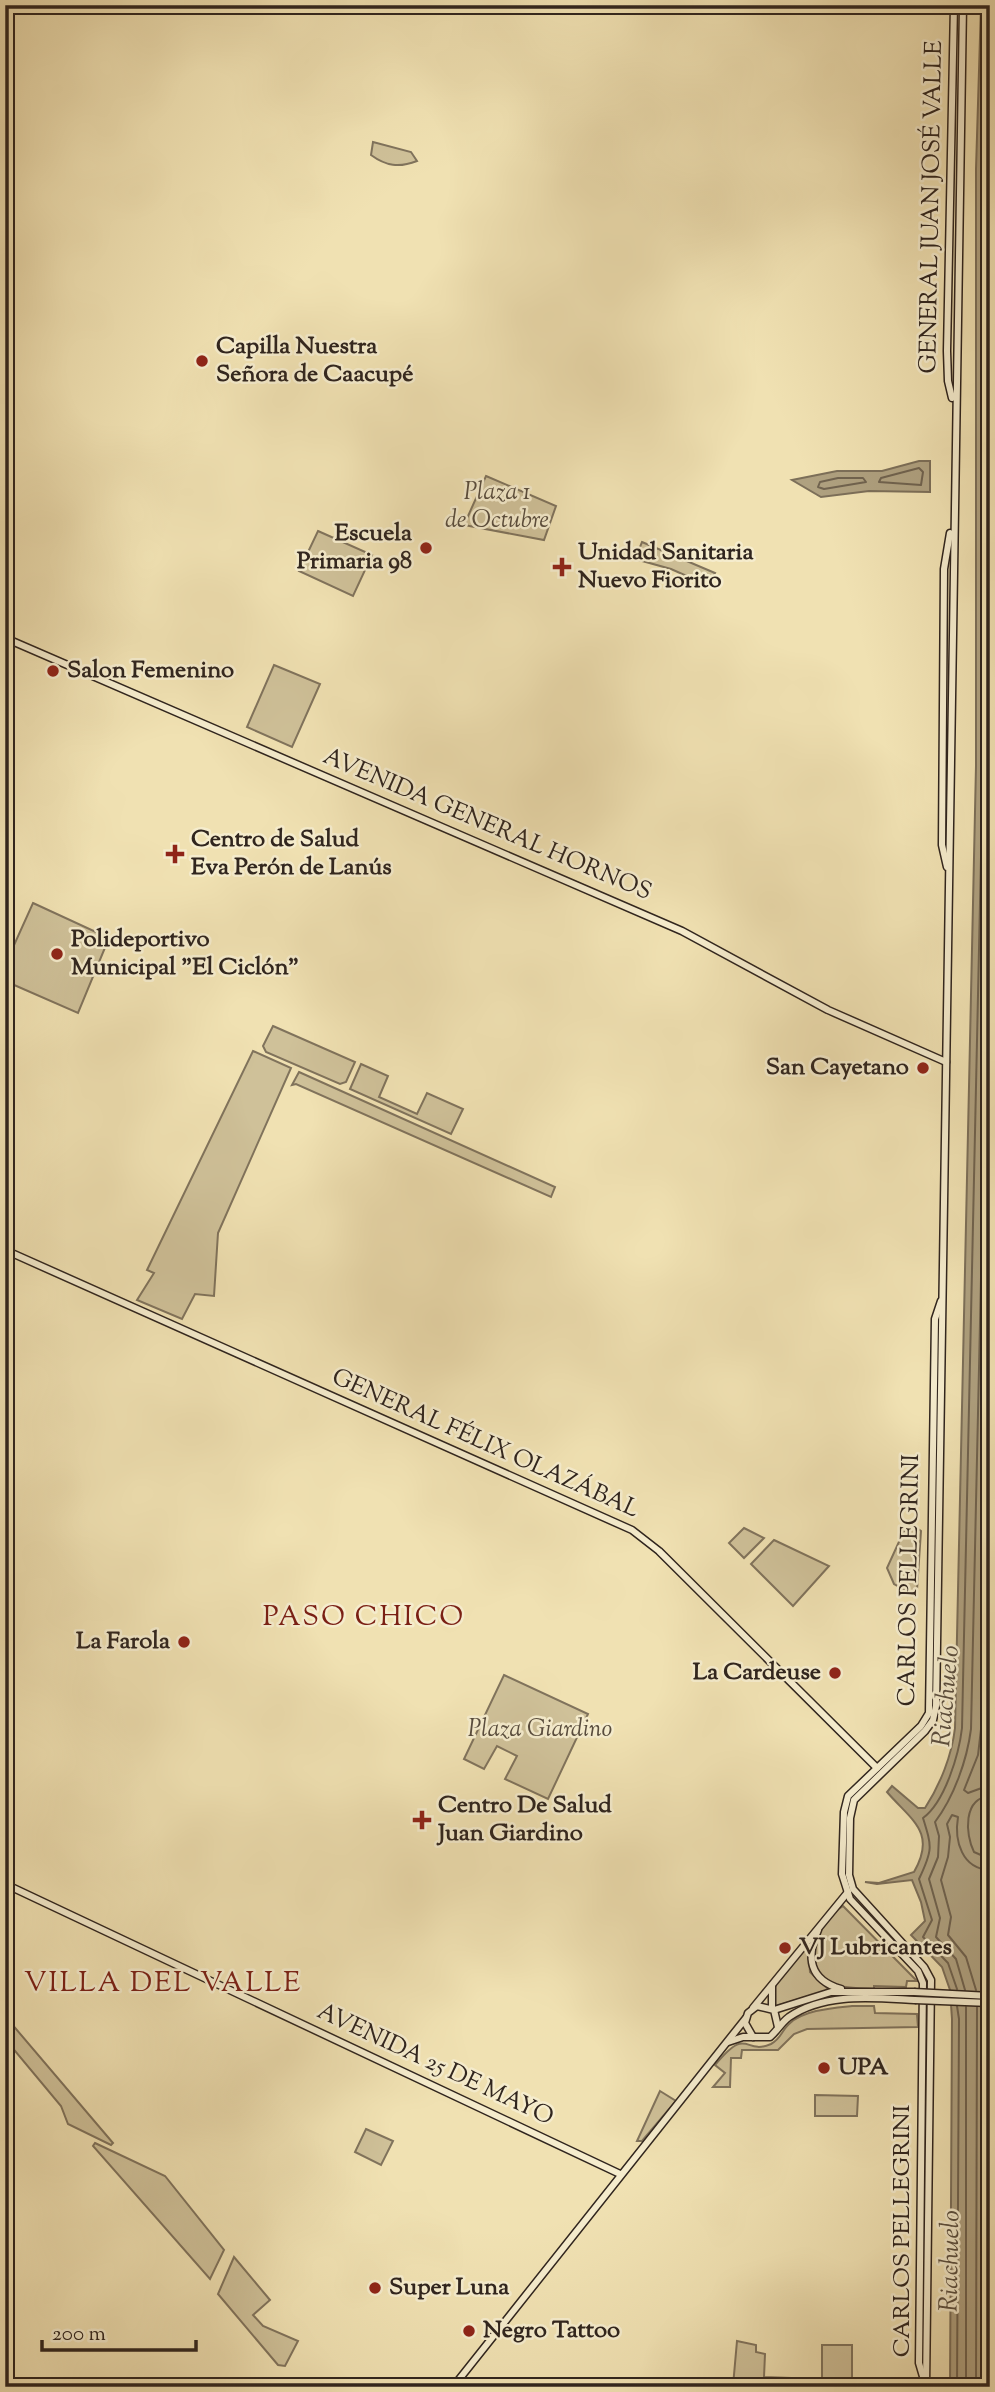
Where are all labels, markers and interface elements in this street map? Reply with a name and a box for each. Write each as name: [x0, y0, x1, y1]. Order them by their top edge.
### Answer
street label: GENERAL JUAN JOSÉ VALLE: [912, 40, 952, 374]
place label: Capilla Nuestra Señora de Caacupé: [216, 330, 413, 392]
marker: Capilla Nuestra Señora de Caacupé: [194, 353, 210, 369]
park label: Plaza 1 de Octubre: [445, 476, 549, 538]
place label: Escuela Primaria 98: [297, 517, 413, 579]
place label: Unidad Sanitaria Nuevo Fiorito: [578, 536, 754, 598]
marker: Escuela Primaria 98: [418, 540, 434, 556]
marker: Unidad Sanitaria Nuevo Fiorito: [552, 557, 572, 577]
place label: Salon Femenino: [67, 654, 234, 688]
marker: Salon Femenino: [45, 663, 61, 679]
street label: AVENIDA GENERAL HORNOS: [317, 740, 657, 910]
place label: Centro de Salud Eva Perón de Lanús: [191, 823, 392, 885]
marker: Centro de Salud Eva Perón de Lanús: [165, 844, 185, 864]
place label: Polideportivo Municipal "El Ciclón": [71, 923, 299, 985]
marker: Polideportivo Municipal "El Ciclón": [49, 946, 65, 962]
place label: San Cayetano: [766, 1051, 909, 1085]
marker: San Cayetano: [915, 1060, 931, 1076]
street label: GENERAL FÉLIX OLAZÁBAL: [326, 1361, 644, 1527]
street label: CARLOS PELLEGRINI: [891, 1453, 929, 1707]
district label: PASO CHICO: [263, 1598, 465, 1638]
place label: La Farola: [76, 1625, 171, 1659]
marker: La Farola: [176, 1634, 192, 1650]
water label: Riachuelo: [924, 1644, 970, 1748]
place label: La Cardeuse: [693, 1656, 821, 1690]
marker: La Cardeuse: [827, 1665, 843, 1681]
park label: Plaza Giardino: [468, 1713, 612, 1747]
place label: Centro De Salud Juan Giardino: [436, 1789, 612, 1851]
marker: Centro De Salud Juan Giardino: [412, 1810, 432, 1830]
place label: VJ Lubricantes: [799, 1931, 952, 1965]
marker: VJ Lubricantes: [777, 1940, 793, 1956]
district label: VILLA DEL VALLE: [24, 1964, 302, 2004]
street label: AVENIDA 25 DE MAYO: [311, 1995, 559, 2135]
place label: UPA: [838, 2051, 889, 2085]
marker: UPA: [816, 2060, 832, 2076]
street label: CARLOS PELLEGRINI: [886, 2105, 920, 2357]
water label: Riachuelo: [932, 2210, 970, 2312]
place label: Super Luna: [389, 2271, 510, 2305]
marker: Super Luna: [367, 2280, 383, 2296]
scale bar: [42, 2308, 196, 2352]
place label: Negro Tattoo: [483, 2314, 620, 2348]
text: 200 m: [52, 2320, 106, 2350]
marker: Negro Tattoo: [461, 2323, 477, 2339]

